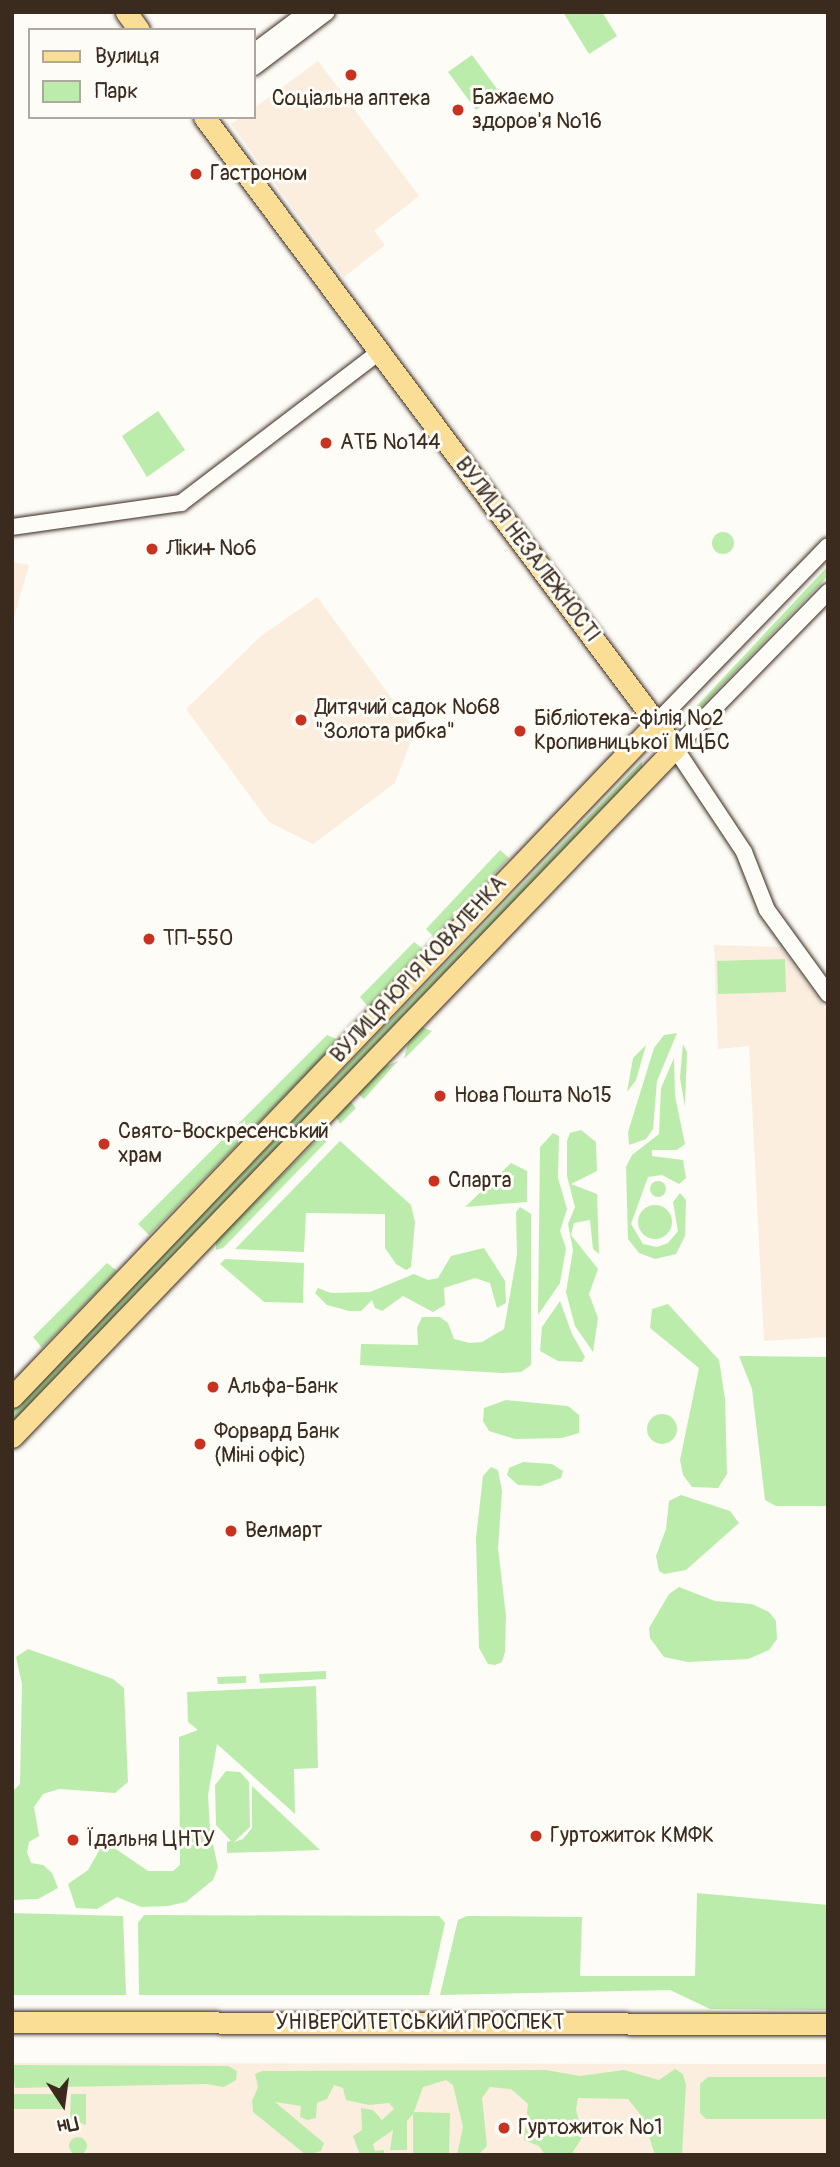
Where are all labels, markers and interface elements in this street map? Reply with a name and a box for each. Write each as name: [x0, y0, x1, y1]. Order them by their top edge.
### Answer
legend: [28, 28, 256, 119]
text: Вулиця: [95, 43, 159, 70]
marker: Соціальна аптека: [343, 67, 359, 83]
text: Парк: [95, 78, 138, 105]
place label: Бажаємо здоров'я №16: [472, 85, 602, 135]
place label: Соціальна аптека: [272, 86, 430, 112]
marker: Бажаємо здоров'я №16: [450, 102, 466, 118]
place label: Гастроном: [210, 161, 307, 187]
marker: Гастроном: [188, 166, 204, 182]
place label: АТБ №144: [340, 430, 440, 456]
marker: АТБ №144: [318, 435, 334, 451]
street label: ВУЛИЦЯ НЕЗАЛЕЖНОСТІ: [449, 453, 605, 647]
place label: Ліки+ №6: [166, 536, 257, 562]
marker: Ліки+ №6: [144, 541, 160, 557]
place label: Дитячий садок №68 "Золота рибка": [315, 695, 500, 745]
place label: Бібліотека-філія №2 Кропивницької МЦБС: [534, 706, 730, 756]
marker: Дитячий садок №68 "Золота рибка": [293, 712, 309, 728]
marker: Бібліотека-філія №2 Кропивницької МЦБС: [512, 723, 528, 739]
street label: ВУЛИЦЯ ЮРІЯ КОВАЛЕНКА: [326, 871, 512, 1069]
place label: ТП-550: [163, 926, 233, 952]
marker: ТП-550: [141, 931, 157, 947]
place label: Нова Пошта №15: [454, 1083, 612, 1109]
marker: Нова Пошта №15: [432, 1088, 448, 1104]
place label: Свято-Воскресенський храм: [118, 1119, 329, 1169]
marker: Свято-Воскресенський храм: [96, 1136, 112, 1152]
place label: Спарта: [448, 1168, 512, 1194]
marker: Спарта: [426, 1173, 442, 1189]
place label: Альфа-Банк: [227, 1374, 339, 1400]
marker: Альфа-Банк: [205, 1379, 221, 1395]
place label: Форвард Банк (Міні офіс): [214, 1419, 340, 1469]
marker: Форвард Банк (Міні офіс): [192, 1436, 208, 1452]
place label: Велмарт: [245, 1518, 322, 1544]
marker: Велмарт: [223, 1523, 239, 1539]
place label: Гуртожиток КМФК: [550, 1823, 714, 1849]
place label: Їдальня ЦНТУ: [87, 1827, 215, 1853]
marker: Гуртожиток КМФК: [528, 1828, 544, 1844]
marker: Їдальня ЦНТУ: [65, 1832, 81, 1848]
street label: УНІВЕРСИТЕТСЬКИЙ ПРОСПЕКТ: [276, 2010, 564, 2036]
north arrow: [28, 2069, 98, 2139]
text: Пн: [55, 2110, 81, 2139]
place label: Гуртожиток №1: [518, 2115, 662, 2141]
marker: Гуртожиток №1: [496, 2120, 512, 2136]

